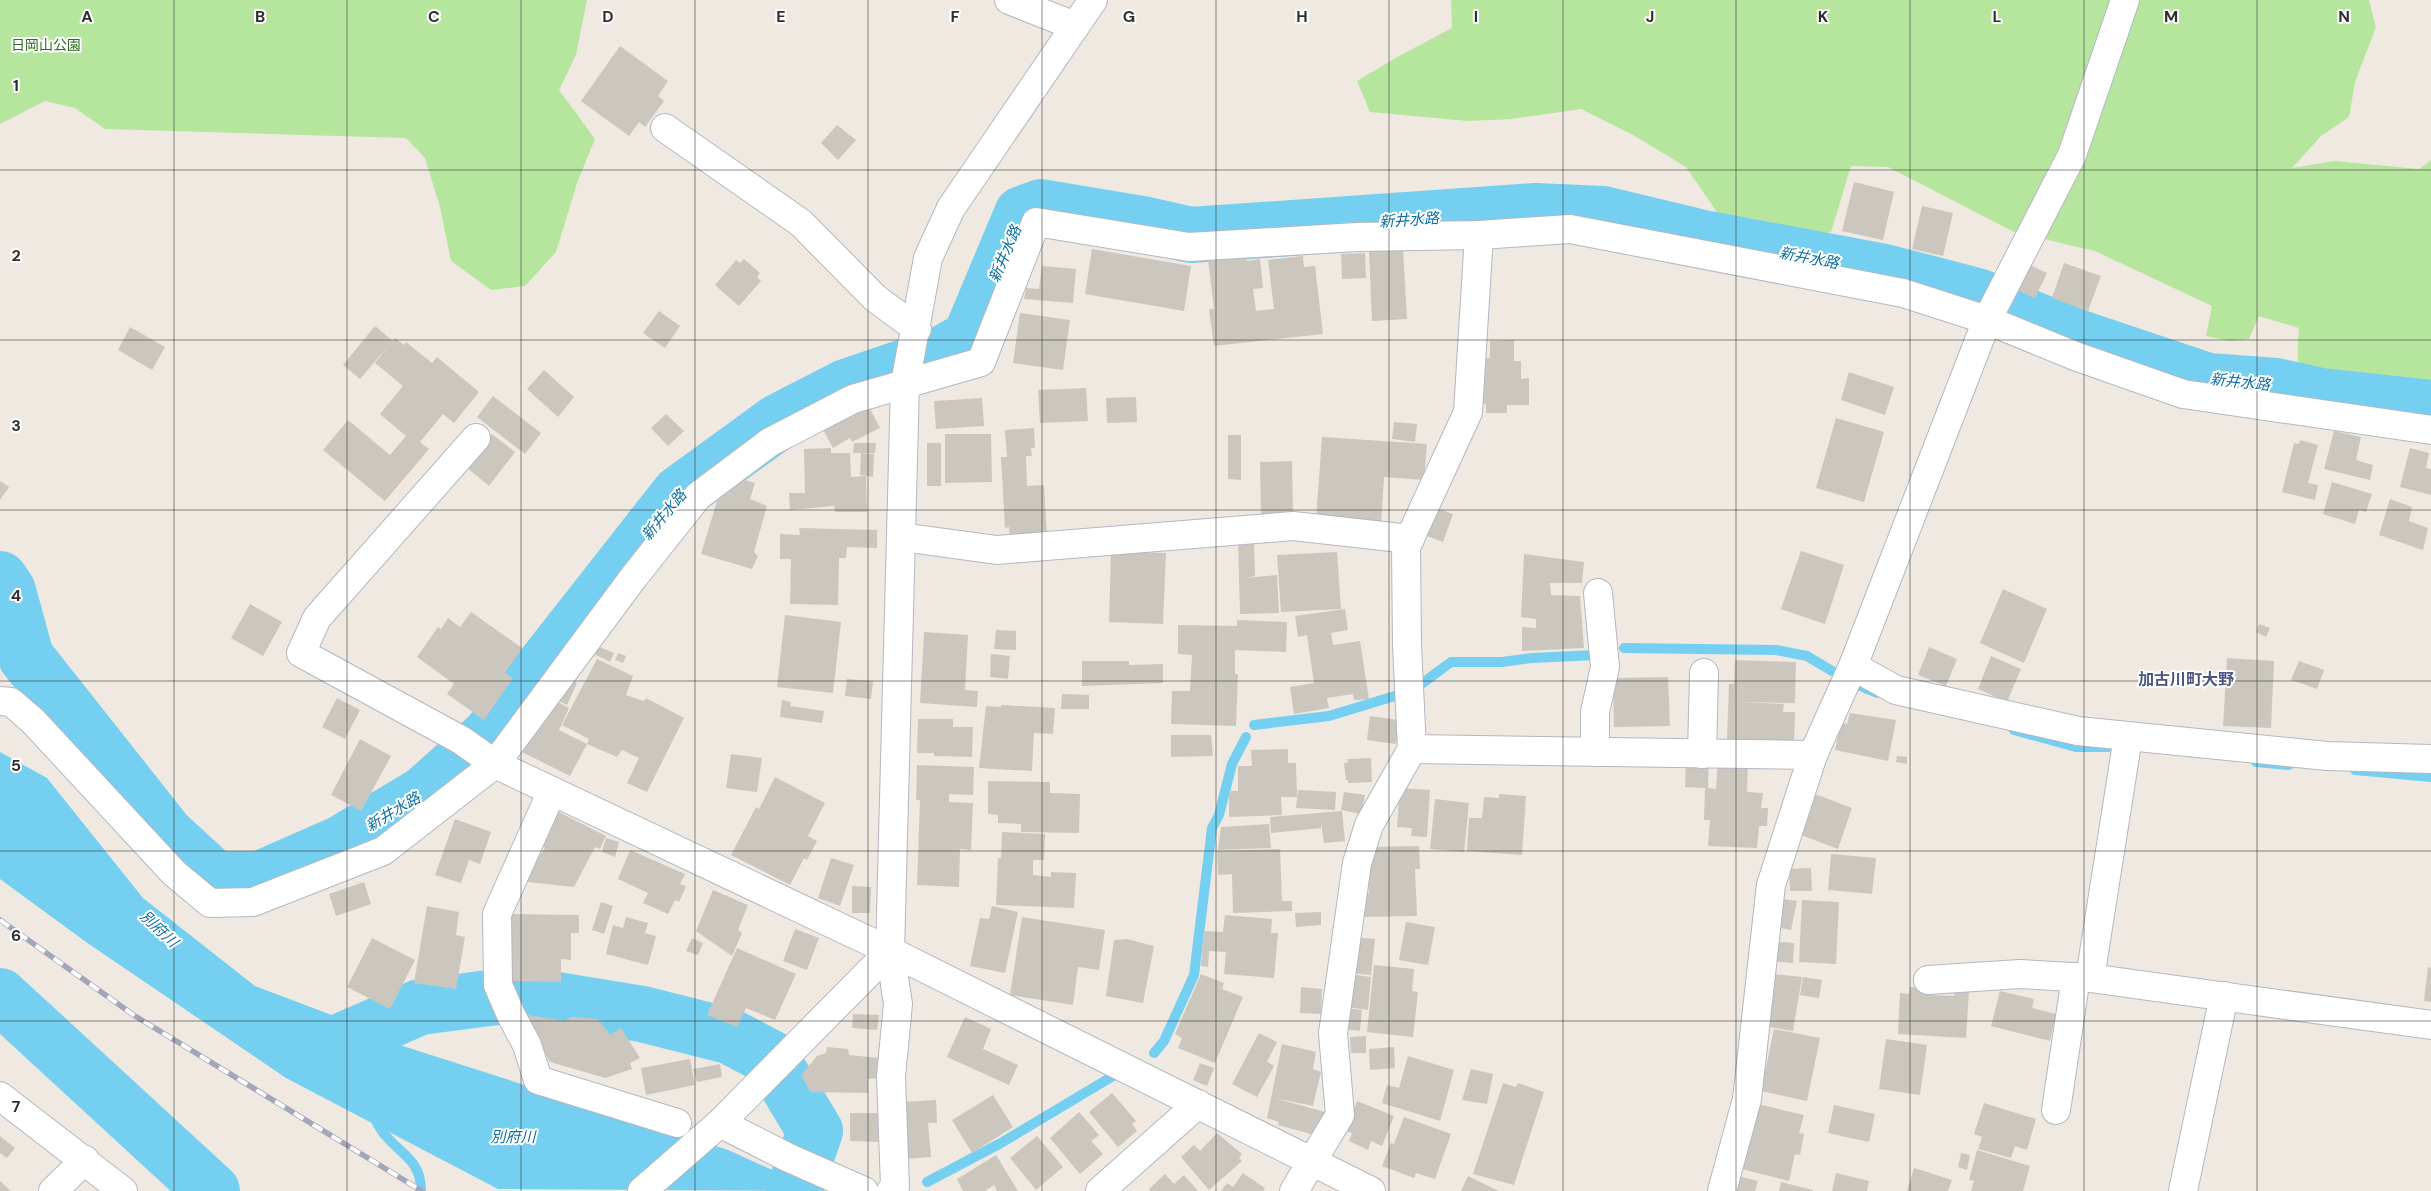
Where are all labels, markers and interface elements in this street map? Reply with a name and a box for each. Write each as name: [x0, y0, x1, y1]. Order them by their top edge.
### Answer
text: A: [81, 6, 93, 27]
text: B: [255, 6, 265, 27]
text: C: [428, 6, 440, 27]
text: D: [602, 6, 614, 27]
text: E: [776, 6, 786, 27]
text: F: [951, 6, 960, 27]
text: G: [1123, 6, 1135, 27]
text: H: [1296, 6, 1308, 27]
text: I: [1474, 6, 1478, 27]
text: J: [1646, 6, 1654, 27]
text: K: [1818, 6, 1829, 27]
text: L: [1993, 6, 2002, 27]
text: M: [2164, 6, 2178, 27]
text: N: [2338, 6, 2350, 27]
park label: 日岡山公園: [11, 36, 81, 54]
text: 1: [13, 75, 19, 96]
water label: 新井水路: [1378, 208, 1442, 232]
water label: 新井水路: [984, 221, 1027, 286]
water label: 新井水路: [1778, 242, 1842, 274]
text: 2: [11, 245, 21, 266]
water label: 新井水路: [2209, 369, 2273, 395]
text: 3: [11, 415, 21, 436]
water label: 新井水路: [637, 484, 692, 544]
text: 4: [11, 585, 21, 606]
district label: 加古川町大野: [2138, 669, 2234, 690]
text: 5: [11, 755, 21, 776]
water label: 新井水路: [362, 787, 426, 836]
water label: 別府川: [136, 906, 184, 953]
text: 6: [11, 925, 21, 946]
text: 7: [12, 1096, 21, 1117]
water label: 別府川: [490, 1127, 537, 1147]

